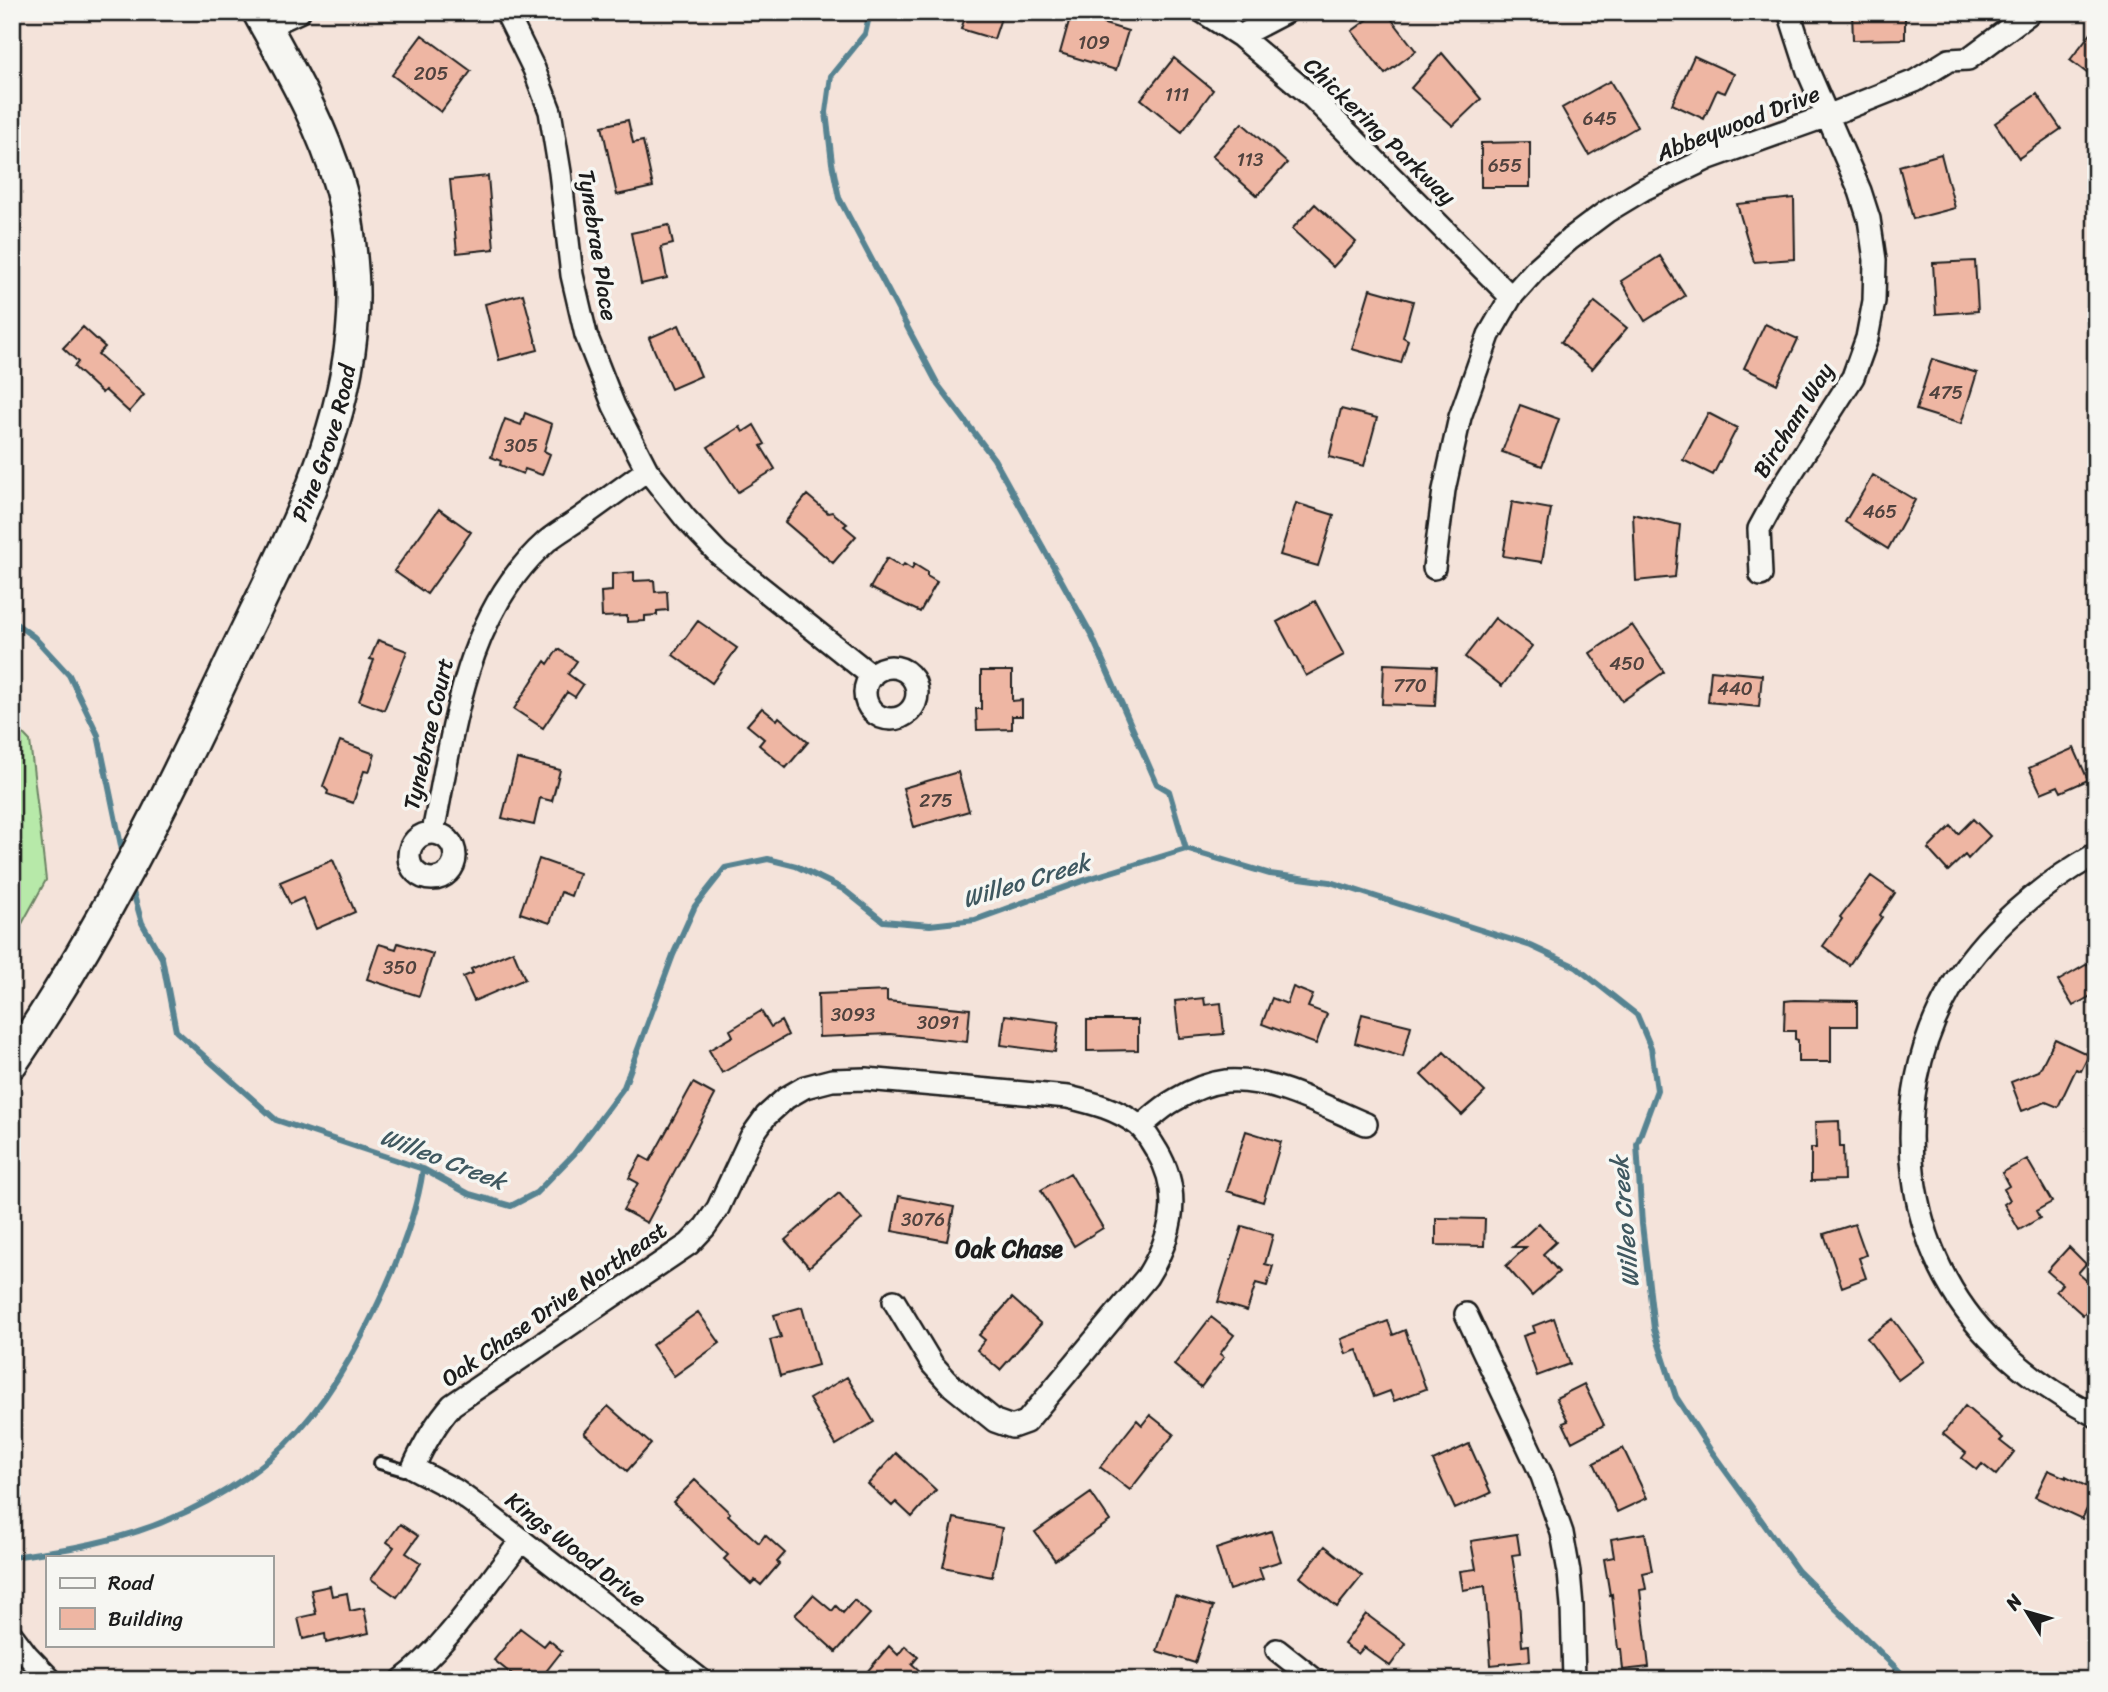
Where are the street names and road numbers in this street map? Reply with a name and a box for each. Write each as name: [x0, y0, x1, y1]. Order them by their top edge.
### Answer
street label: Chickering Parkway: [1293, 47, 1466, 216]
street label: Abbeywood Drive: [1649, 73, 1826, 174]
street label: Tynebrae Place: [565, 167, 630, 324]
street label: Bircham Way: [1742, 354, 1845, 486]
street label: Pine Grove Road: [280, 359, 369, 528]
street label: Tynebrae Court: [391, 654, 466, 814]
street label: Oak Chase Drive Northeast: [432, 1210, 676, 1398]
street label: Kings Wood Drive: [496, 1481, 656, 1618]

